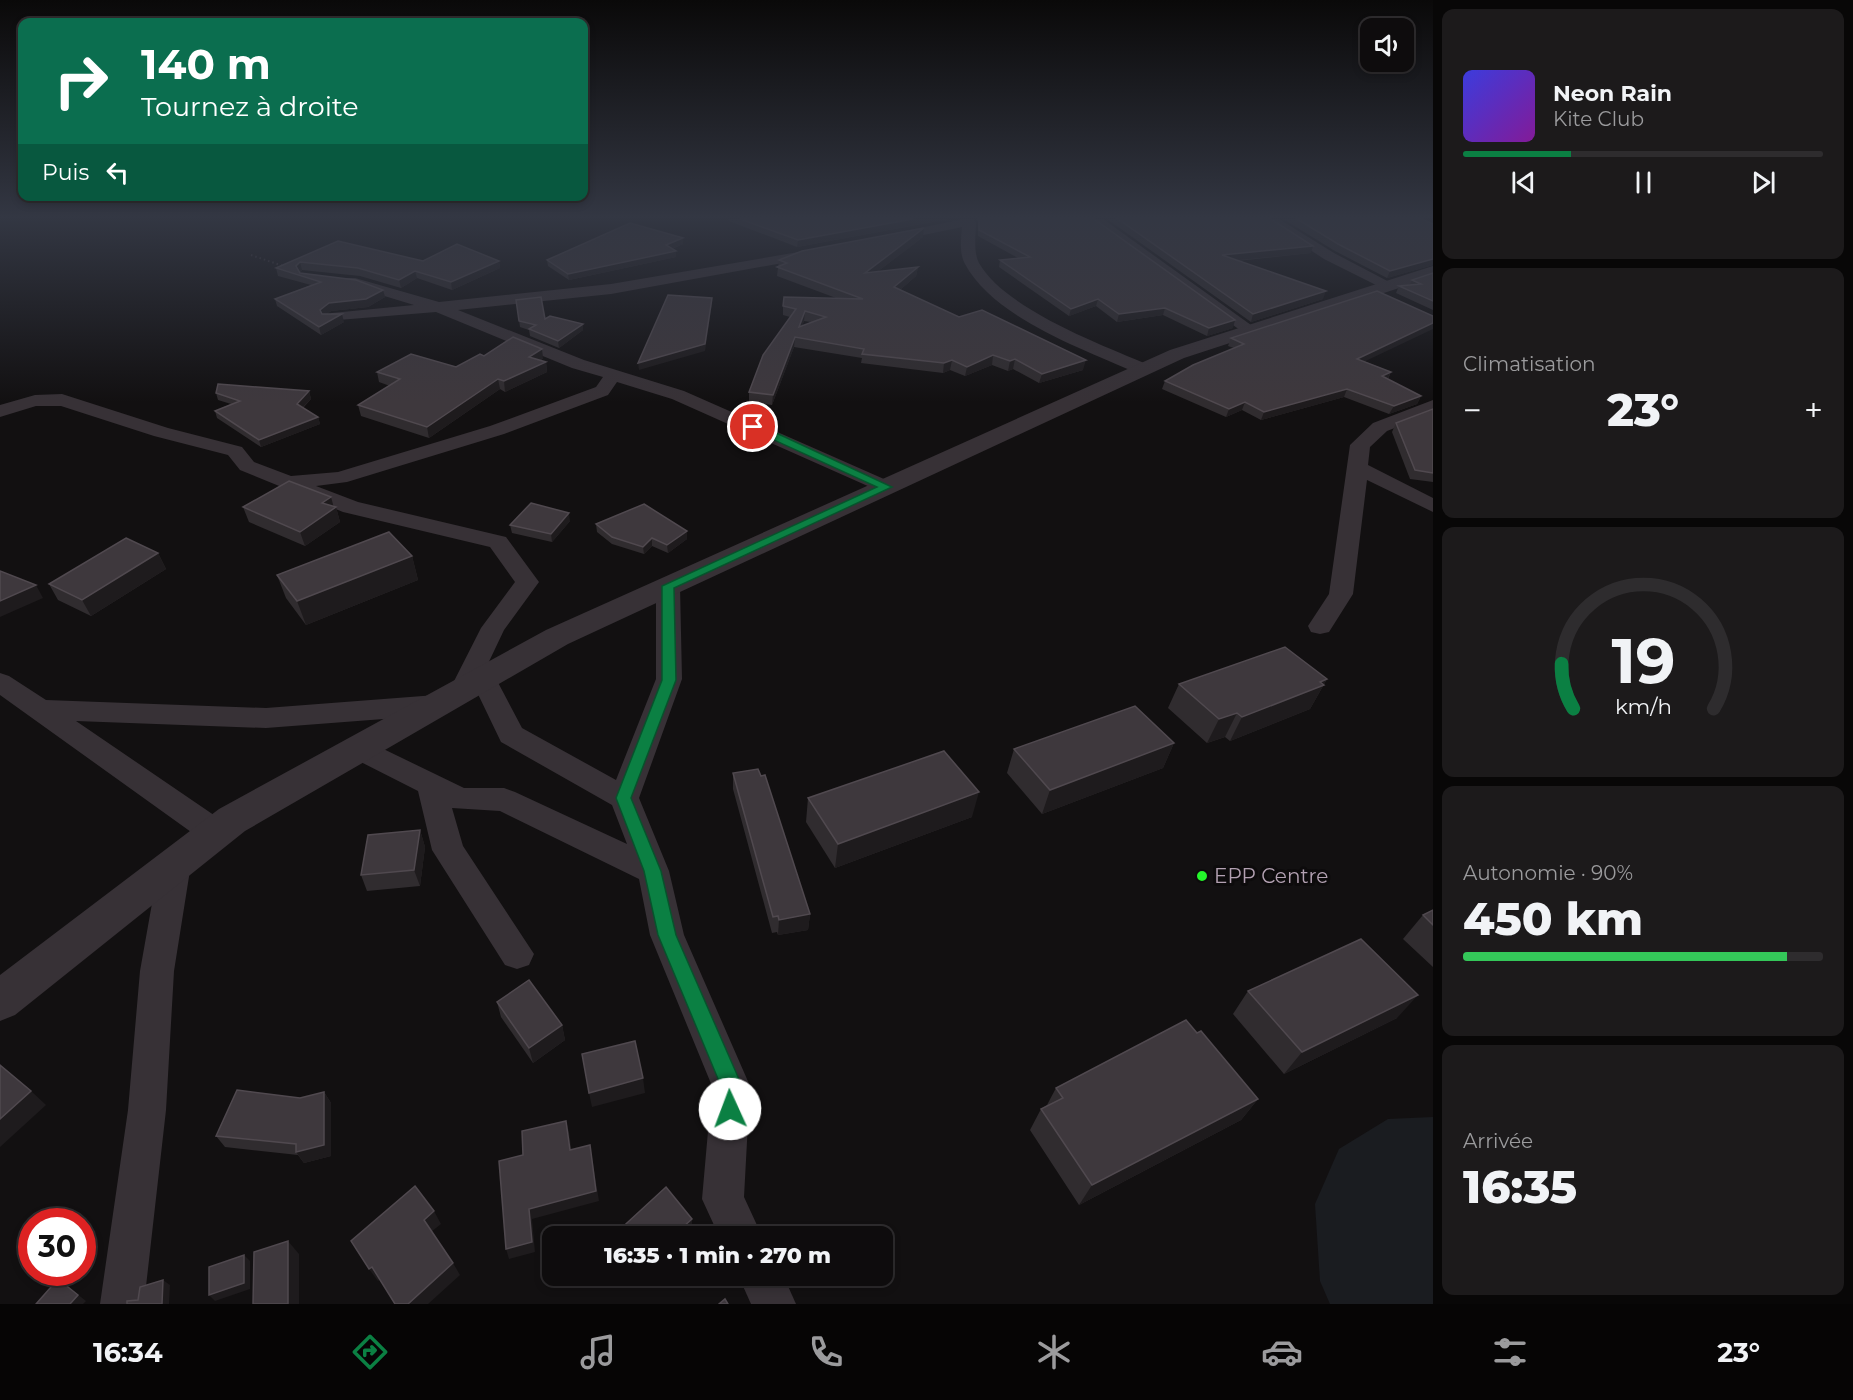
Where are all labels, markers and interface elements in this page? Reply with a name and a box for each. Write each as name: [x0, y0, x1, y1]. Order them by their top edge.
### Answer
map controls: [1360, 18, 1414, 72]
button: sound: [1360, 18, 1414, 72]
text: 140 m: [141, 38, 271, 90]
icon: right: [42, 42, 120, 120]
text: Neon Rain: [1553, 80, 1672, 107]
text: Tournez à droite: [141, 90, 359, 123]
text: Kite Club: [1553, 107, 1644, 131]
icon: left: [101, 156, 134, 189]
text: Puis: [42, 159, 89, 186]
icon: previous: [1507, 166, 1540, 199]
icon: pause: [1627, 166, 1660, 199]
icon: next: [1747, 166, 1780, 199]
text: Climatisation: [1463, 352, 1596, 376]
text: 23°: [1607, 382, 1679, 437]
text: −: [1463, 390, 1482, 430]
text: +: [1804, 390, 1823, 430]
pin: [727, 401, 778, 452]
icon: arrive: [736, 410, 769, 443]
text: 19: [1611, 623, 1675, 699]
text: km/h: [1614, 693, 1672, 719]
text: Autonomie · 90%: [1463, 861, 1633, 885]
place label: EPP Centre: [1214, 864, 1328, 888]
marker: EPP Centre: [1195, 869, 1209, 883]
text: 450 km: [1463, 891, 1643, 946]
position arrow: [698, 1077, 762, 1141]
text: Arrivée: [1463, 1129, 1533, 1153]
text: 16:35: [1463, 1159, 1577, 1214]
speed limit sign: 30: [18, 1208, 96, 1286]
text: 16:35 · 1 min · 270 m: [604, 1242, 831, 1269]
icon: directions: [349, 1331, 391, 1373]
icon: music: [577, 1331, 619, 1373]
icon: phone: [805, 1331, 847, 1373]
icon: climate: [1033, 1331, 1075, 1373]
icon: car: [1261, 1331, 1303, 1373]
icon: filters: [1489, 1331, 1531, 1373]
text: 16:34: [93, 1336, 163, 1369]
text: 23°: [1717, 1336, 1760, 1369]

